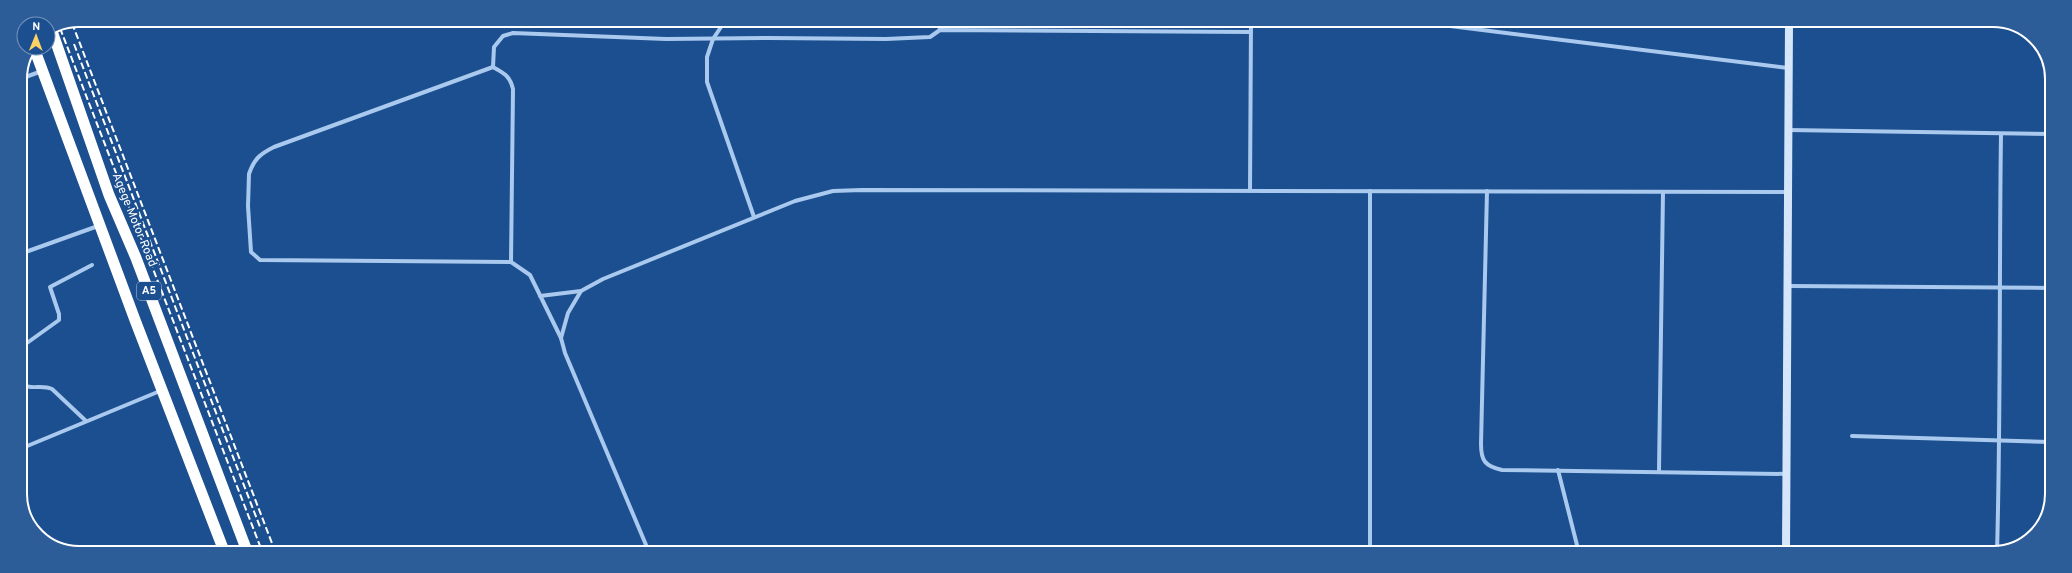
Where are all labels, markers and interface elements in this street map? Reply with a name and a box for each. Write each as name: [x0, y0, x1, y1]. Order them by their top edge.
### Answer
north arrow: [16, 16, 56, 56]
text: N: [32, 20, 40, 34]
street label: Agege Motor Road: [108, 171, 160, 269]
road number: A5: [137, 282, 161, 300]

